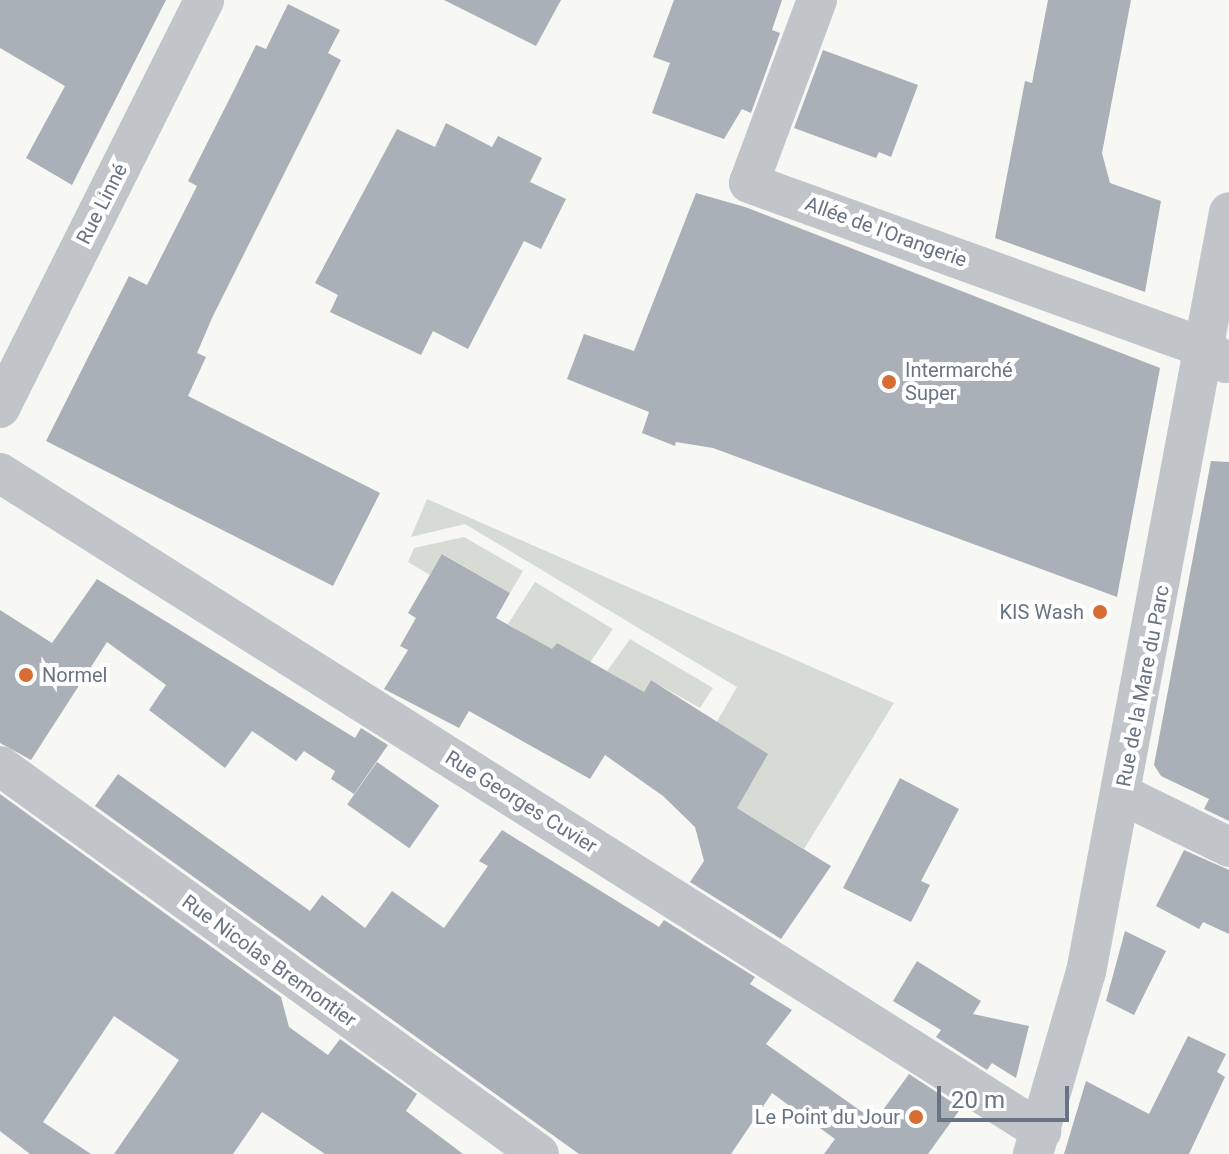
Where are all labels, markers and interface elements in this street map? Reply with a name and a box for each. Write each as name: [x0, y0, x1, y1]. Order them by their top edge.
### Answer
street label: Rue Linné: [72, 160, 132, 248]
street label: Allée de l'Orangerie: [802, 192, 970, 272]
place label: Intermarché Super: [905, 358, 1013, 405]
marker: Intermarché Super: [880, 373, 898, 391]
street label: Rue de la Mare du Parc: [1112, 583, 1174, 789]
place label: KIS Wash: [1000, 600, 1084, 624]
marker: KIS Wash: [1091, 603, 1109, 621]
place label: Normel: [42, 663, 107, 687]
marker: Normel: [17, 666, 35, 684]
street label: Rue Georges Cuvier: [441, 746, 601, 858]
street label: Rue Nicolas Bremontier: [177, 890, 361, 1032]
scale bar: [941, 1070, 1073, 1120]
text: 20 m: [951, 1086, 1005, 1114]
place label: Le Point du Jour: [755, 1105, 900, 1129]
marker: Le Point du Jour: [907, 1108, 925, 1126]

